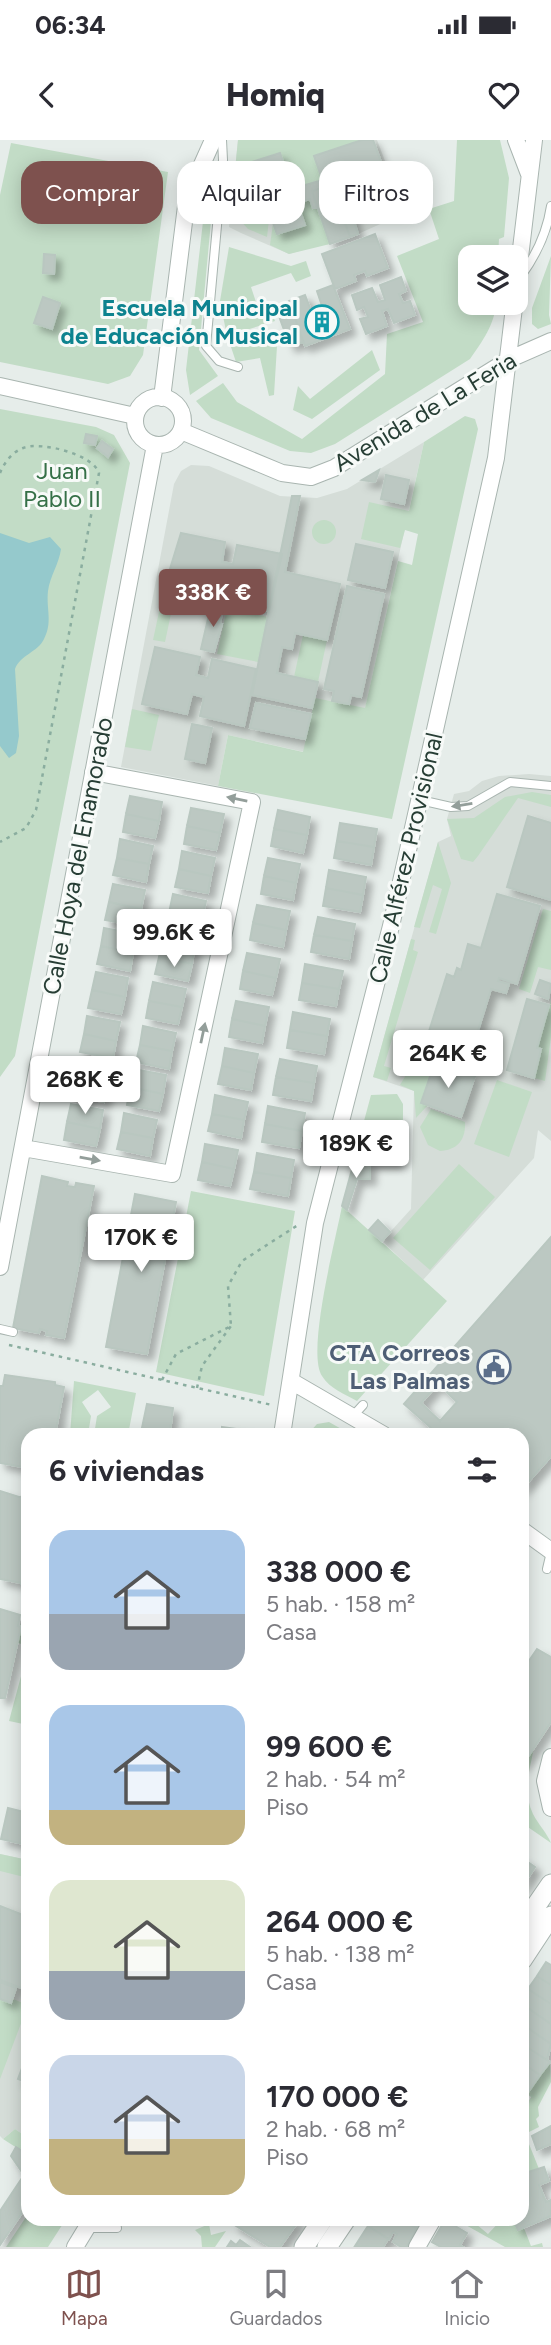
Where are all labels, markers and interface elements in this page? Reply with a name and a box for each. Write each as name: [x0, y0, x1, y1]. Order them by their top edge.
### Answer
text: 06:34: [35, 9, 106, 41]
icon: back: [28, 76, 66, 114]
text: Homiq: [226, 76, 325, 114]
icon: heart: [485, 76, 523, 114]
chip: Comprar: [21, 161, 163, 224]
chip: Alquilar: [177, 161, 305, 224]
chip: Filtros: [319, 161, 433, 224]
map controls: [458, 245, 528, 315]
button: layers: [458, 245, 528, 315]
place label: Escuela Municipal de Educación Musical: [61, 293, 298, 350]
building icon: Escuela Municipal de Educación Musical: [303, 303, 341, 341]
street label: Avenida de La Feria: [328, 346, 521, 478]
park label: Juan Pablo II: [23, 456, 101, 513]
pin: 338K €: [156, 570, 270, 629]
text: 338K €: [175, 578, 251, 606]
street label: Calle Hoya del Enamorado: [36, 715, 119, 997]
street label: Calle Alférez Provisional: [363, 730, 449, 986]
one-way arrow: [226, 793, 248, 804]
one-way arrow: [450, 800, 472, 811]
pin: 99.6K €: [109, 910, 239, 969]
text: 99.6K €: [133, 918, 215, 946]
one-way arrow: [197, 1022, 208, 1044]
pin: 264K €: [391, 1030, 505, 1090]
text: 264K €: [409, 1039, 487, 1067]
pin: 268K €: [28, 1056, 142, 1116]
text: 268K €: [46, 1065, 124, 1093]
pin: 189K €: [299, 1121, 413, 1180]
text: 189K €: [319, 1129, 393, 1157]
one-way arrow: [79, 1154, 101, 1165]
pin: 170K €: [84, 1214, 198, 1274]
text: 170K €: [104, 1223, 178, 1251]
place label: CTA Correos Las Palmas: [329, 1338, 470, 1395]
public building icon: CTA Correos Las Palmas: [475, 1348, 513, 1386]
icon: filters: [463, 1451, 501, 1489]
text: 6 viviendas: [49, 1452, 204, 1489]
text: 338 000 €: [266, 1553, 411, 1590]
icon: home: [105, 1558, 189, 1642]
text: 5 hab. · 158 m²: [266, 1590, 415, 1618]
text: Casa: [266, 1618, 317, 1646]
text: 99 600 €: [266, 1728, 392, 1765]
icon: home: [105, 1733, 189, 1817]
text: 2 hab. · 54 m²: [266, 1765, 406, 1793]
text: Piso: [266, 1793, 309, 1821]
text: 264 000 €: [266, 1903, 413, 1940]
icon: home: [105, 1908, 189, 1992]
text: 5 hab. · 138 m²: [266, 1940, 415, 1968]
text: Casa: [266, 1968, 317, 1996]
text: 170 000 €: [266, 2078, 408, 2115]
icon: home: [105, 2083, 189, 2167]
text: 2 hab. · 68 m²: [266, 2115, 405, 2143]
text: Piso: [266, 2143, 309, 2171]
tab: Mapa: [61, 2265, 108, 2330]
tab: Guardados: [229, 2265, 322, 2330]
tab: Inicio: [444, 2265, 490, 2330]

